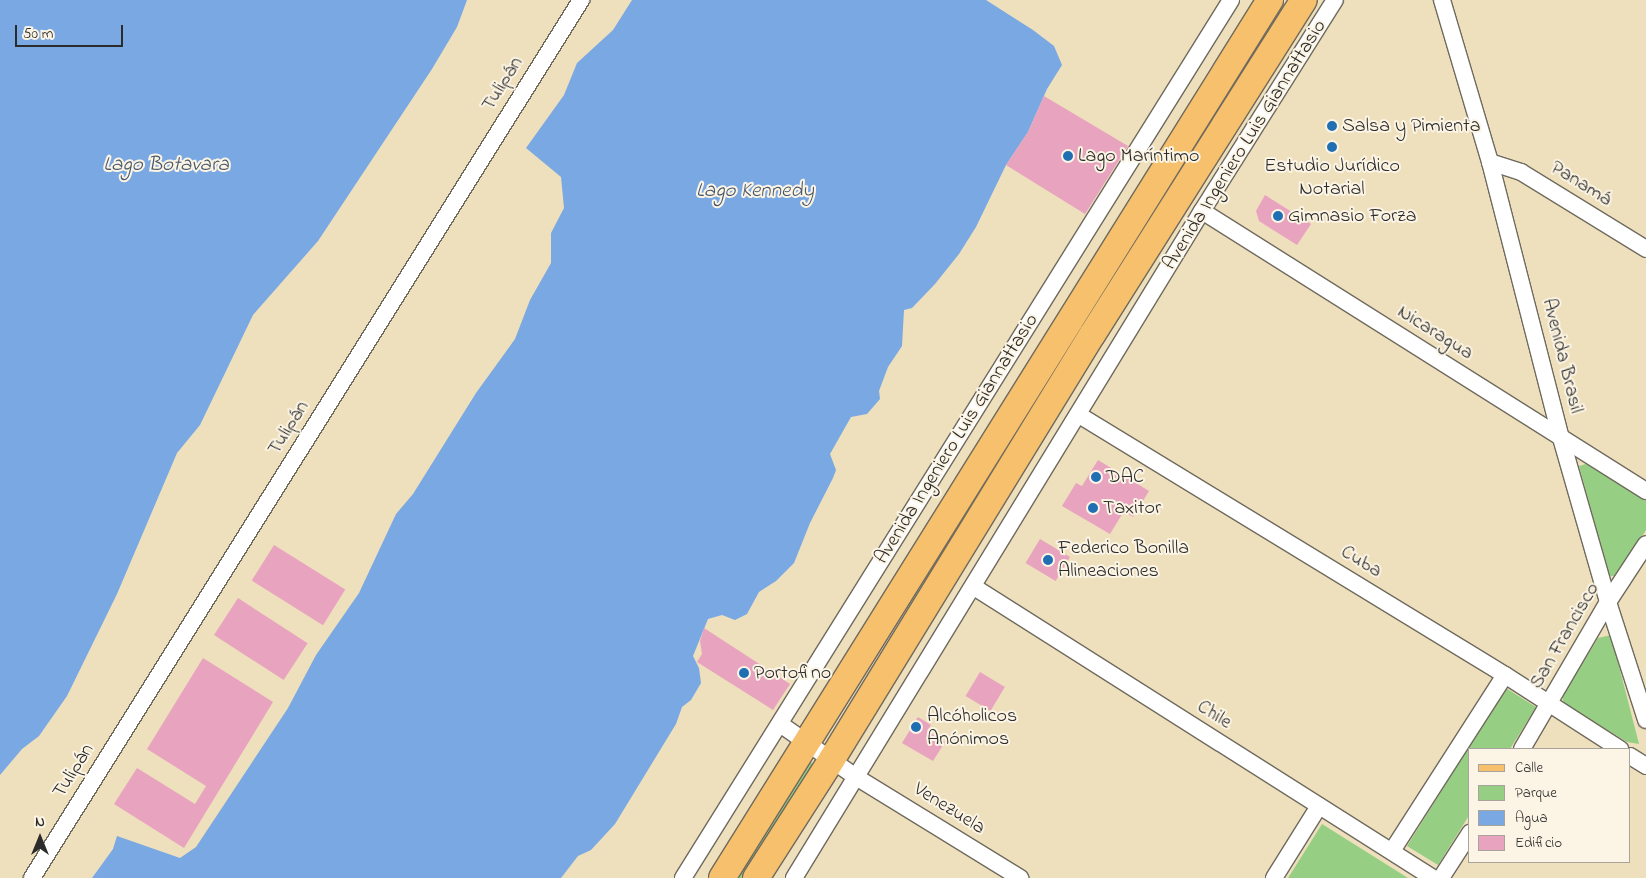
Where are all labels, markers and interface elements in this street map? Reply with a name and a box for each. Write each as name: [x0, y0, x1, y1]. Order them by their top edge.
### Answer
scale bar: [18, 15, 125, 47]
street label: Avenida Ingeniero Luis Giannattasio: [1158, 16, 1332, 274]
text: 50 m: [23, 23, 53, 45]
street label: Tulipán: [477, 52, 529, 116]
place label: Salsa y Pimienta: [1342, 114, 1481, 138]
marker: Salsa y Pimienta: [1326, 120, 1338, 132]
marker: Estudio Jurídico Notarial: [1326, 141, 1338, 153]
place label: Lago Maríntimo: [1078, 144, 1199, 168]
marker: Lago Maríntimo: [1062, 150, 1074, 162]
water label: Lago Botavara: [103, 152, 229, 178]
place label: Estudio Jurídico Notarial: [1264, 155, 1400, 202]
street label: Panamá: [1546, 156, 1616, 212]
water label: Lago Kennedy: [696, 178, 814, 204]
place label: Gimnasio Forza: [1288, 204, 1416, 228]
marker: Gimnasio Forza: [1272, 210, 1284, 222]
street label: Avenida Brasil: [1536, 296, 1588, 416]
street label: Nicaragua: [1393, 300, 1477, 366]
street label: Avenida Ingeniero Luis Giannattasio: [870, 310, 1044, 568]
street label: Tulipán: [263, 396, 315, 460]
place label: DAC: [1106, 465, 1144, 489]
marker: DAC: [1090, 471, 1102, 483]
place label: Taxitor: [1103, 496, 1161, 520]
marker: Taxitor: [1087, 502, 1099, 514]
place label: Federico Bonilla Alineaciones: [1058, 536, 1189, 583]
street label: Cuba: [1336, 540, 1386, 584]
marker: Federico Bonilla Alineaciones: [1042, 554, 1054, 566]
street label: San Francisco: [1525, 579, 1605, 693]
place label: Portofino: [754, 661, 831, 685]
marker: Portofino: [738, 667, 750, 679]
street label: Chile: [1192, 695, 1236, 735]
place label: Alcóholicos Anónimos: [927, 704, 1017, 751]
marker: Alcóholicos Anónimos: [909, 720, 923, 734]
street label: Tulipán: [48, 739, 100, 803]
legend: [1468, 748, 1631, 863]
text: Calle: [1515, 757, 1543, 779]
street label: Venezuela: [909, 778, 989, 840]
text: Parque: [1515, 782, 1557, 804]
text: Agua: [1515, 807, 1548, 829]
text: N: [35, 812, 45, 833]
north arrow: [15, 813, 65, 863]
text: Edificio: [1515, 832, 1562, 854]

